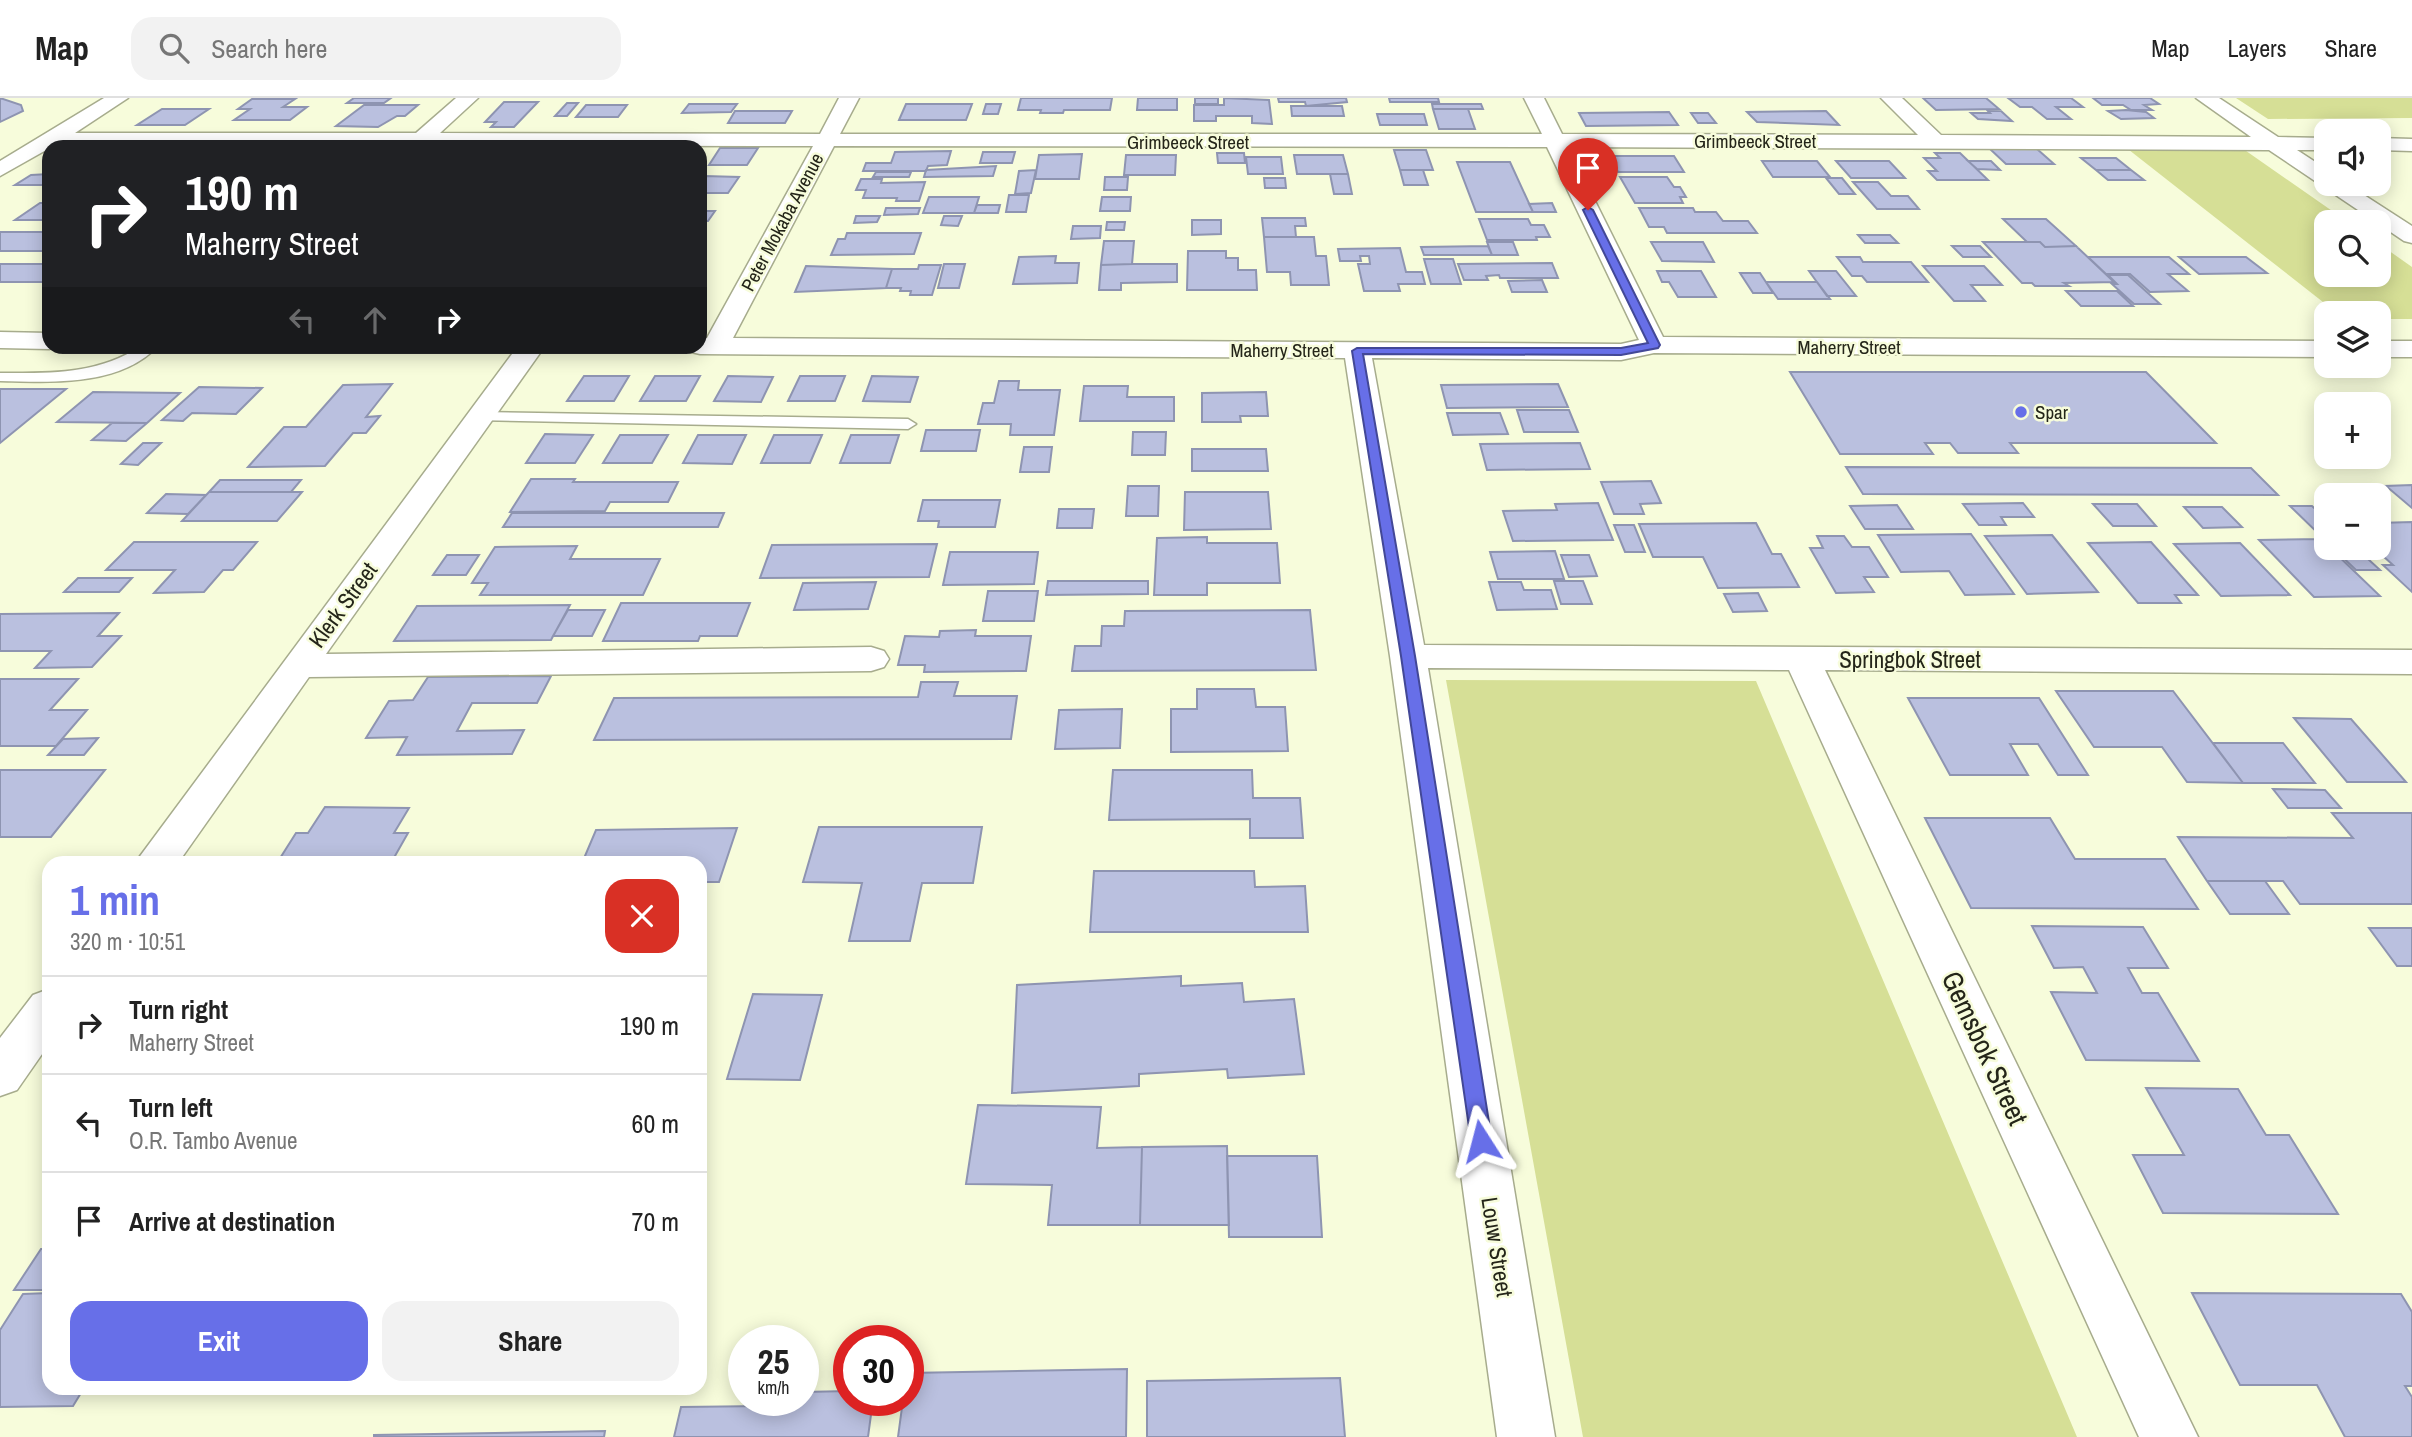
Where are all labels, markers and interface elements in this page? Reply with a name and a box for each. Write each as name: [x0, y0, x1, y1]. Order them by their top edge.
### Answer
search box: [131, 17, 621, 80]
text: Map: [35, 26, 89, 70]
icon: search: [155, 29, 193, 67]
text: Search here: [211, 31, 327, 66]
text: Map: [2151, 32, 2189, 64]
text: Layers: [2227, 32, 2286, 64]
text: Share: [2324, 32, 2377, 64]
map controls: [2314, 119, 2391, 560]
button: sound: [2314, 119, 2391, 196]
street label: Grimbeeck Street: [1694, 128, 1817, 154]
street label: Grimbeeck Street: [1127, 129, 1250, 155]
pin: [1558, 138, 1618, 210]
street label: Peter Mokaba Avenue: [735, 148, 829, 296]
icon: arrive: [1569, 149, 1607, 187]
text: 190 m: [185, 159, 299, 225]
icon: right: [70, 168, 161, 259]
button: search: [2314, 210, 2391, 287]
text: Maherry Street: [185, 222, 359, 265]
icon: left: [283, 301, 321, 339]
icon: ahead: [356, 301, 394, 339]
icon: right: [429, 301, 467, 339]
button: layers: [2314, 301, 2391, 378]
street label: Maherry Street: [1797, 334, 1901, 360]
street label: Maherry Street: [1230, 337, 1334, 363]
button: +: [2314, 392, 2391, 469]
place label: Spar: [2035, 399, 2069, 425]
marker: Spar: [2013, 404, 2029, 420]
button: −: [2314, 483, 2391, 560]
street label: Klerk Street: [301, 556, 384, 654]
street label: Springbok Street: [1839, 644, 1981, 675]
text: 1 min: [70, 872, 160, 928]
button: close: [605, 879, 679, 953]
text: 320 m · 10:51: [70, 926, 185, 957]
street label: Gemsbok Street: [1933, 965, 2037, 1131]
text: Turn right: [129, 992, 228, 1027]
icon: right: [70, 1006, 108, 1044]
text: 190 m: [620, 1008, 679, 1043]
text: Maherry Street: [129, 1027, 254, 1058]
text: Turn left: [129, 1090, 213, 1125]
icon: left: [70, 1104, 108, 1142]
position arrow: [1444, 1104, 1518, 1178]
text: 60 m: [632, 1106, 679, 1141]
text: O.R. Tambo Avenue: [129, 1125, 298, 1156]
street label: Louw Street: [1474, 1195, 1521, 1299]
icon: arrive: [70, 1202, 108, 1240]
text: Arrive at destination: [129, 1204, 335, 1239]
text: 70 m: [632, 1204, 679, 1239]
button: Exit: [70, 1301, 368, 1381]
button: Share: [382, 1301, 679, 1381]
speed limit sign: 30: [833, 1325, 924, 1416]
text: 25: [758, 1338, 789, 1385]
text: km/h: [758, 1375, 790, 1400]

